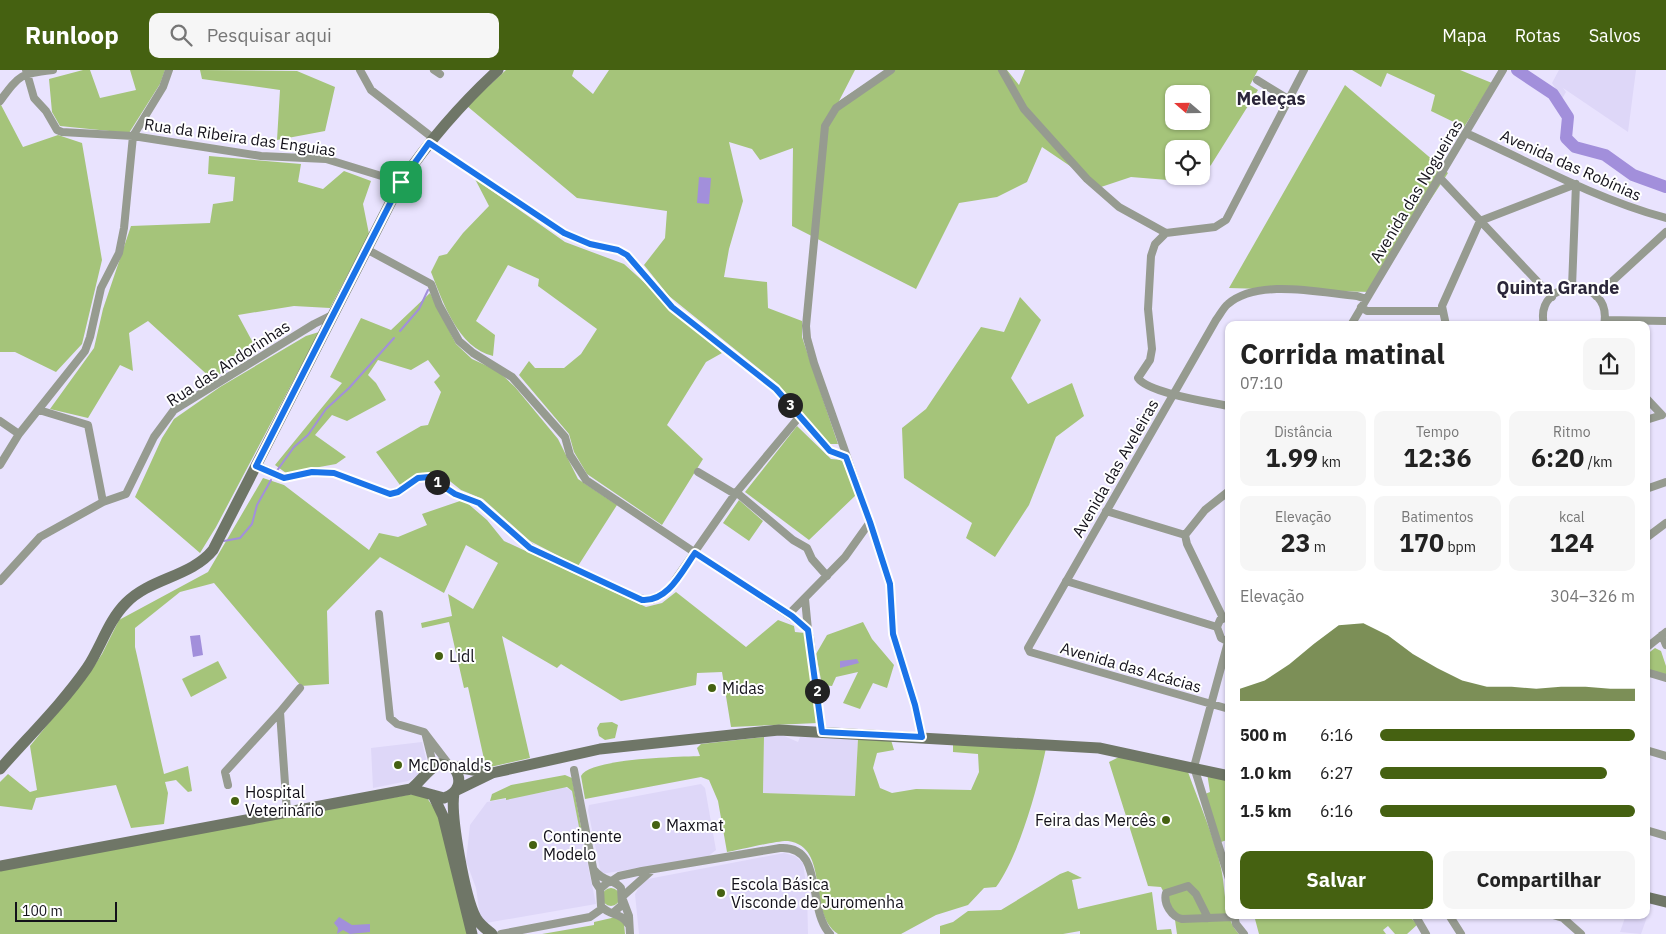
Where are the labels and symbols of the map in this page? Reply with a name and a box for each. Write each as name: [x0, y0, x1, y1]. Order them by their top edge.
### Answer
north arrow: [1165, 85, 1210, 130]
district label: Meleças: [1236, 87, 1306, 110]
street label: Rua da Ribeira das Enguias: [143, 114, 337, 160]
street label: Avenida das Nogueiras: [1365, 116, 1467, 266]
street label: Avenida das Robínias: [1497, 125, 1645, 205]
pin: [380, 161, 422, 203]
district label: Quinta Grande: [1497, 276, 1619, 299]
street label: Rua das Andorinhas: [163, 316, 293, 410]
pin: 3: [778, 392, 802, 418]
street label: Avenida das Aveleiras: [1067, 395, 1163, 541]
pin: 1: [424, 470, 450, 494]
street label: Avenida das Acácias: [1058, 637, 1204, 697]
place label: Lidl: [449, 646, 475, 666]
marker: Lidl: [433, 650, 445, 662]
place label: Midas: [722, 678, 765, 698]
pin: 2: [804, 678, 830, 704]
marker: Midas: [706, 682, 718, 694]
place label: McDonald's: [408, 755, 492, 775]
marker: McDonald's: [392, 759, 404, 771]
place label: Hospital Veterinário: [245, 782, 324, 820]
marker: Hospital Veterinário: [229, 795, 241, 807]
place label: Feira das Mercês: [1035, 810, 1156, 830]
marker: Feira das Mercês: [1160, 814, 1172, 826]
place label: Maxmat: [666, 815, 724, 835]
marker: Maxmat: [650, 819, 662, 831]
place label: Continente Modelo: [543, 826, 622, 864]
marker: Continente Modelo: [527, 839, 539, 851]
place label: Escola Básica Visconde de Juromenha: [731, 874, 904, 912]
marker: Escola Básica Visconde de Juromenha: [715, 887, 727, 899]
scale bar: [15, 899, 118, 922]

